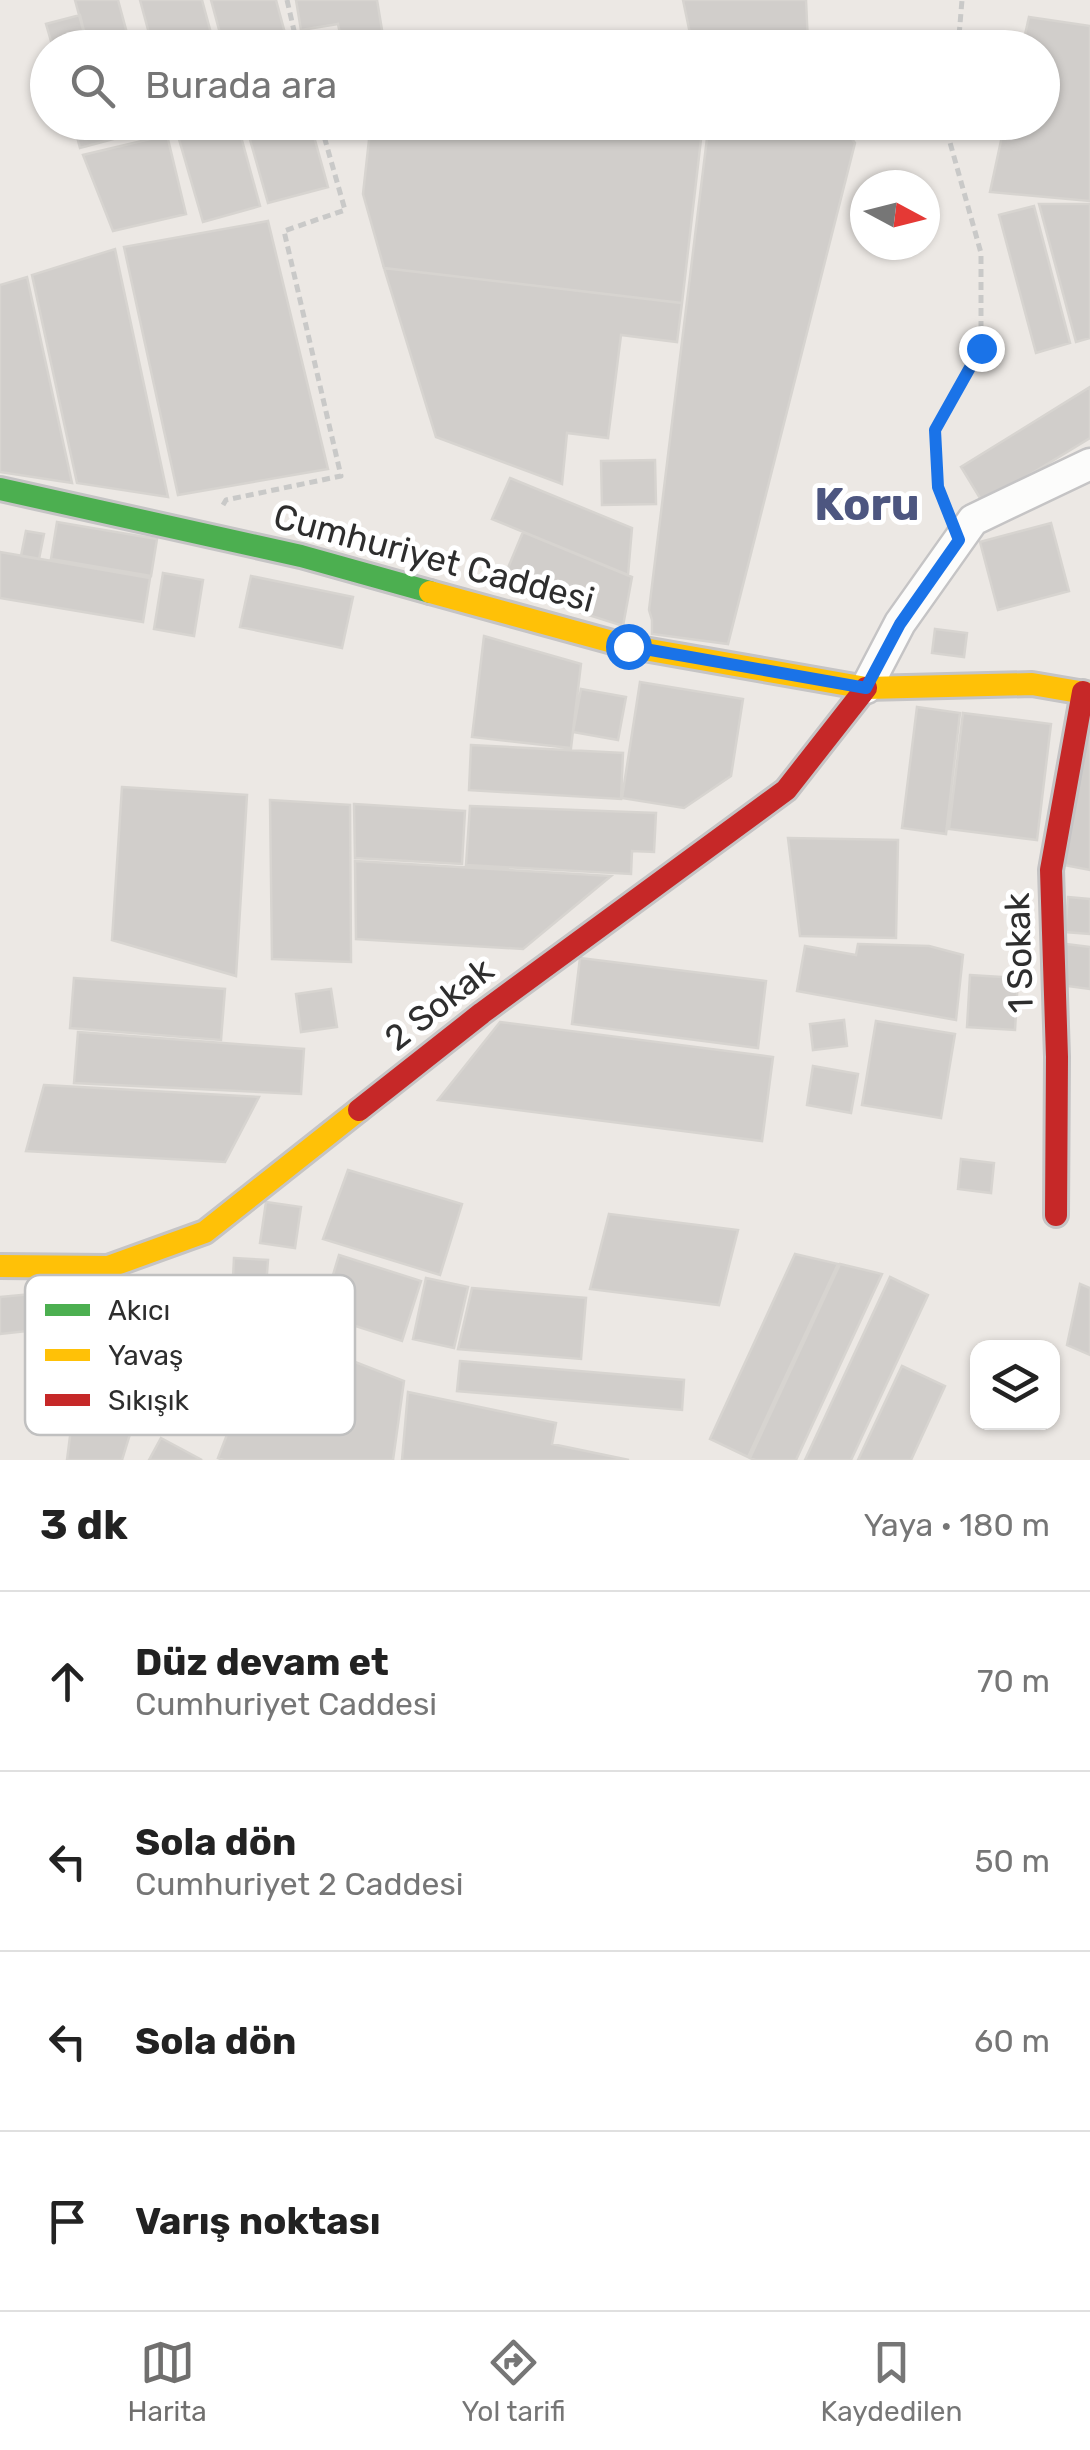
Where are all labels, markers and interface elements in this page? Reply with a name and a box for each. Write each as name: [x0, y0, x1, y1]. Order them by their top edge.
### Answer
search box: [30, 30, 1060, 140]
icon: search: [65, 58, 120, 113]
text: Burada ara: [145, 62, 337, 108]
north arrow: [850, 170, 940, 260]
route end: [959, 326, 1005, 372]
district label: Koru: [814, 478, 920, 531]
street label: Cumhuriyet Caddesi: [269, 495, 599, 621]
route start: [606, 624, 652, 670]
street label: 1 Sokak: [996, 892, 1042, 1014]
street label: 2 Sokak: [376, 949, 502, 1059]
legend: [25, 1275, 355, 1435]
text: Akıcı: [108, 1294, 170, 1327]
text: Yavaş: [108, 1339, 183, 1372]
map controls: [970, 1340, 1060, 1430]
button: layers: [970, 1340, 1060, 1430]
text: Sıkışık: [108, 1384, 189, 1417]
text: 3 dk: [40, 1500, 128, 1550]
text: Yaya · 180 m: [864, 1506, 1050, 1544]
text: Düz devam et: [135, 1639, 389, 1685]
icon: ahead: [40, 1654, 95, 1709]
text: 70 m: [977, 1662, 1050, 1700]
text: Cumhuriyet Caddesi: [135, 1685, 437, 1723]
text: Sola dön: [135, 1819, 296, 1865]
icon: left: [40, 1834, 95, 1889]
text: 50 m: [974, 1842, 1050, 1880]
text: Cumhuriyet 2 Caddesi: [135, 1865, 464, 1903]
icon: left: [40, 2014, 95, 2069]
text: Sola dön: [135, 2018, 296, 2064]
text: 60 m: [974, 2022, 1050, 2060]
icon: arrive: [40, 2194, 95, 2249]
text: Varış noktası: [135, 2198, 381, 2244]
tab: Harita: [127, 2335, 207, 2428]
tab: Yol tarifi: [462, 2335, 566, 2428]
tab: Kaydedilen: [821, 2335, 963, 2428]

